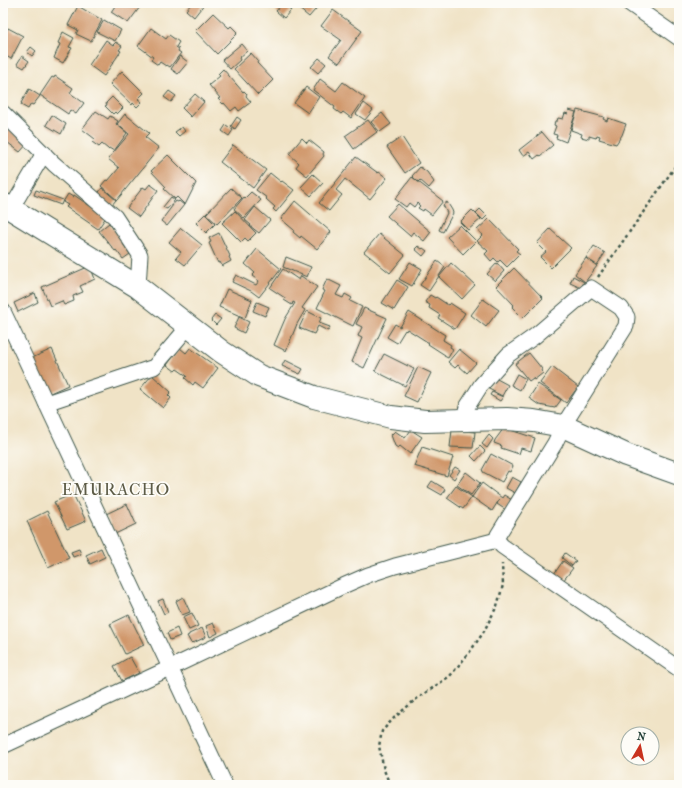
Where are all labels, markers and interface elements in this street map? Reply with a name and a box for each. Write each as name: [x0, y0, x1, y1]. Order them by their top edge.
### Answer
district label: EMURACHO: [62, 479, 170, 499]
north arrow: [620, 726, 660, 766]
text: N: [636, 730, 647, 744]

